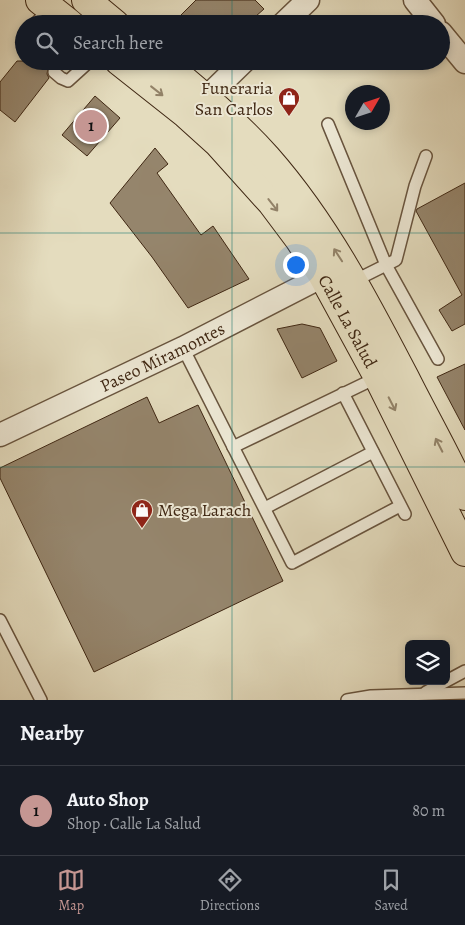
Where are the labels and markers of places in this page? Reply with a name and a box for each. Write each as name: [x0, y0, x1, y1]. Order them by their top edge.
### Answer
place label: Funeraria San Carlos: [195, 76, 274, 121]
shop icon: Funeraria San Carlos: [277, 86, 301, 117]
pin: 1: [75, 107, 107, 145]
shop icon: Mega Larach: [130, 498, 154, 529]
place label: Mega Larach: [158, 498, 252, 522]

